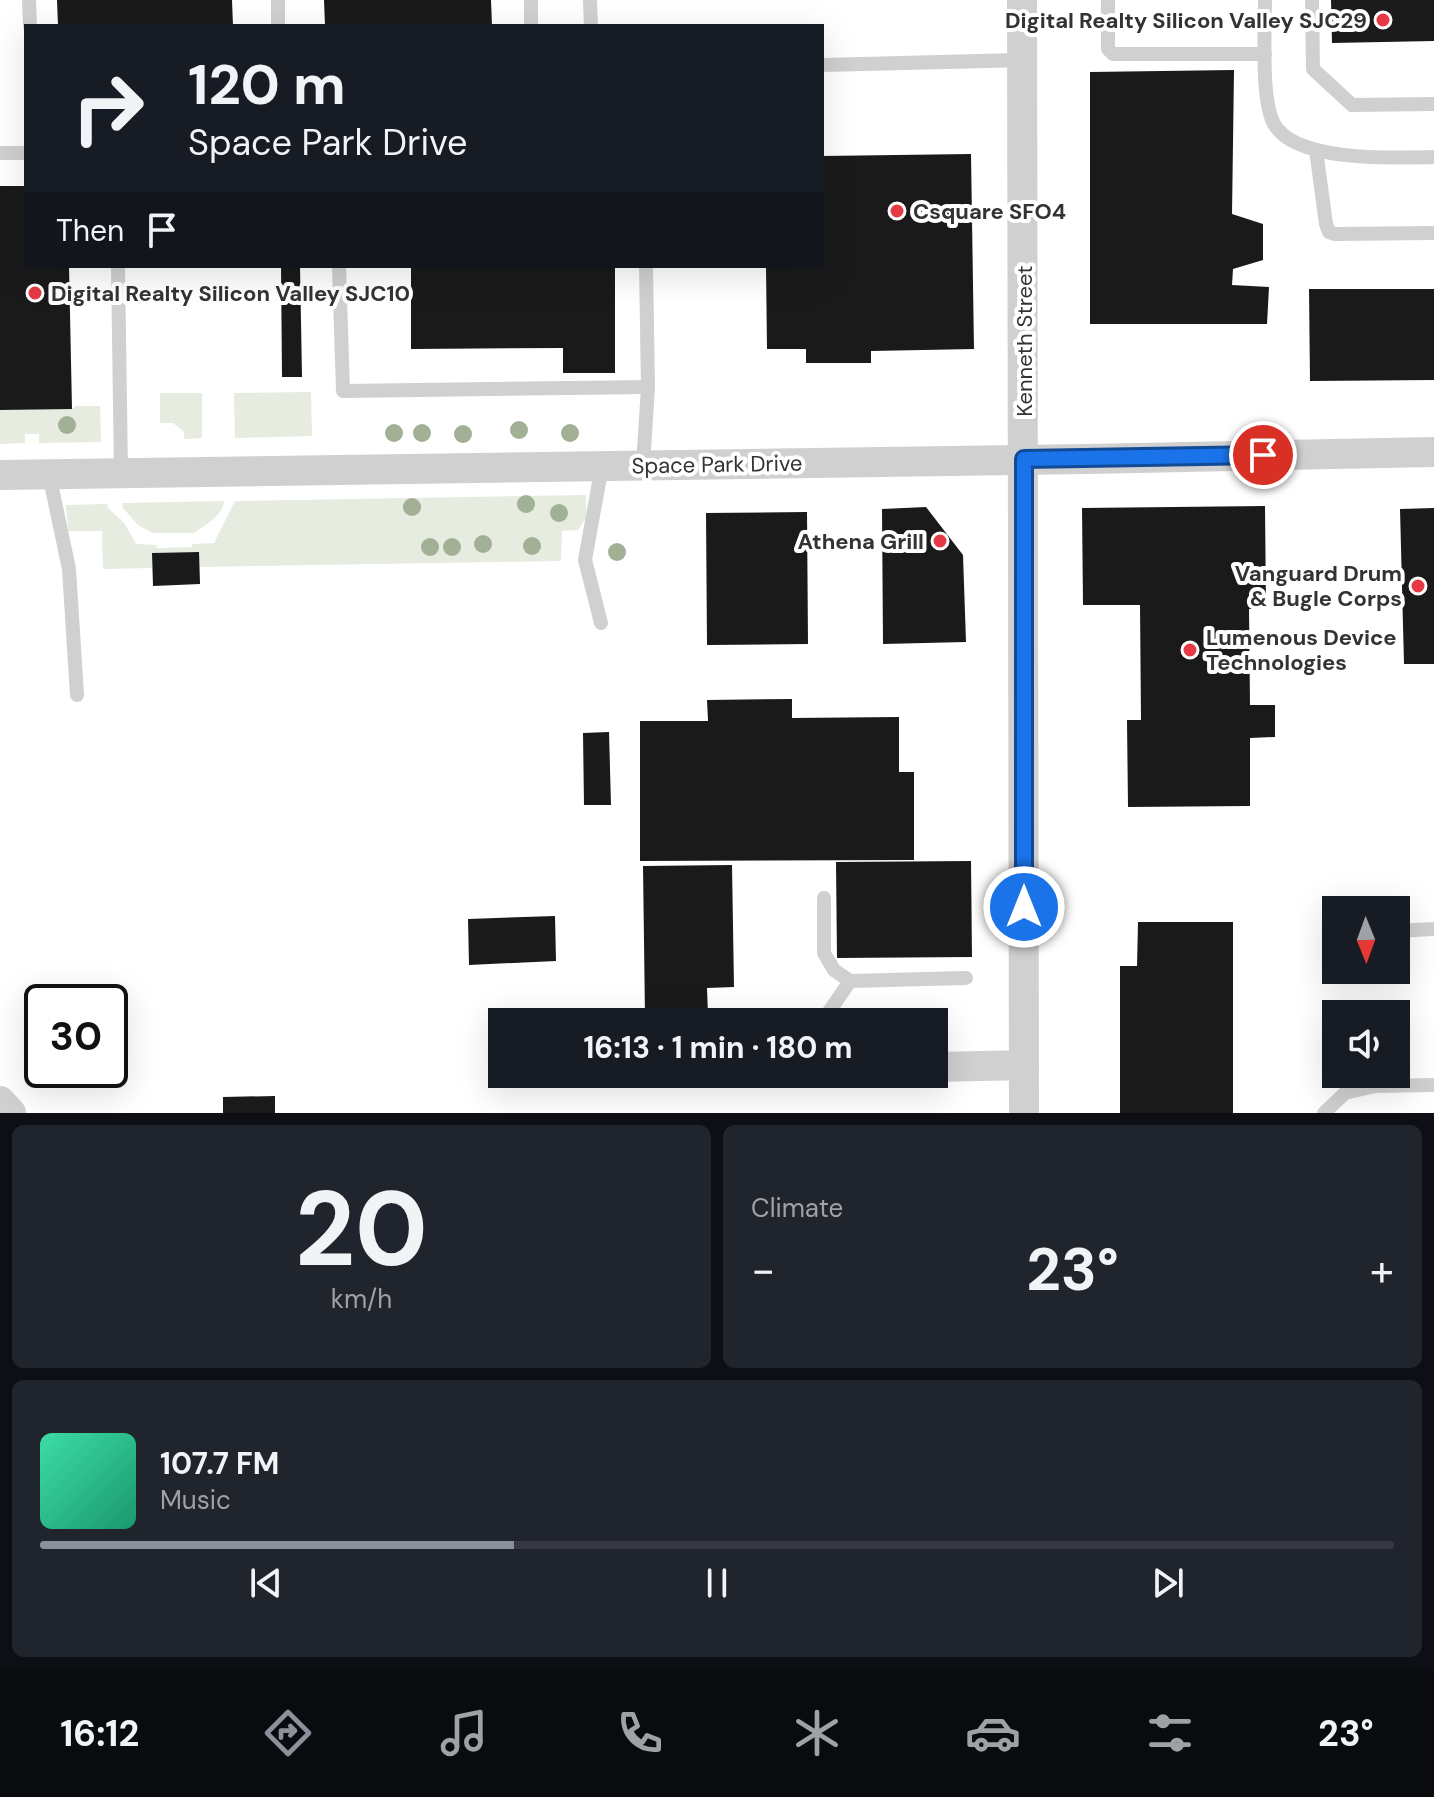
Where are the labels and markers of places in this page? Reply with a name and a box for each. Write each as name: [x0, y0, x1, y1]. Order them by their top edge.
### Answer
place label: Digital Realty Silicon Valley SJC29: [1005, 6, 1367, 35]
marker: Digital Realty Silicon Valley SJC29: [1374, 11, 1392, 29]
place label: Csquare SFO4: [913, 197, 1066, 226]
marker: Csquare SFO4: [888, 202, 906, 220]
place label: Digital Realty Silicon Valley SJC10: [51, 279, 410, 308]
marker: Digital Realty Silicon Valley SJC10: [26, 284, 44, 302]
pin: [1229, 421, 1297, 489]
place label: Athena Grill: [798, 527, 924, 556]
marker: Athena Grill: [931, 532, 949, 550]
place label: Vanguard Drum & Bugle Corps: [1235, 559, 1402, 613]
marker: Vanguard Drum & Bugle Corps: [1409, 577, 1427, 595]
place label: Lumenous Device Technologies: [1206, 623, 1397, 677]
marker: Lumenous Device Technologies: [1181, 641, 1199, 659]

